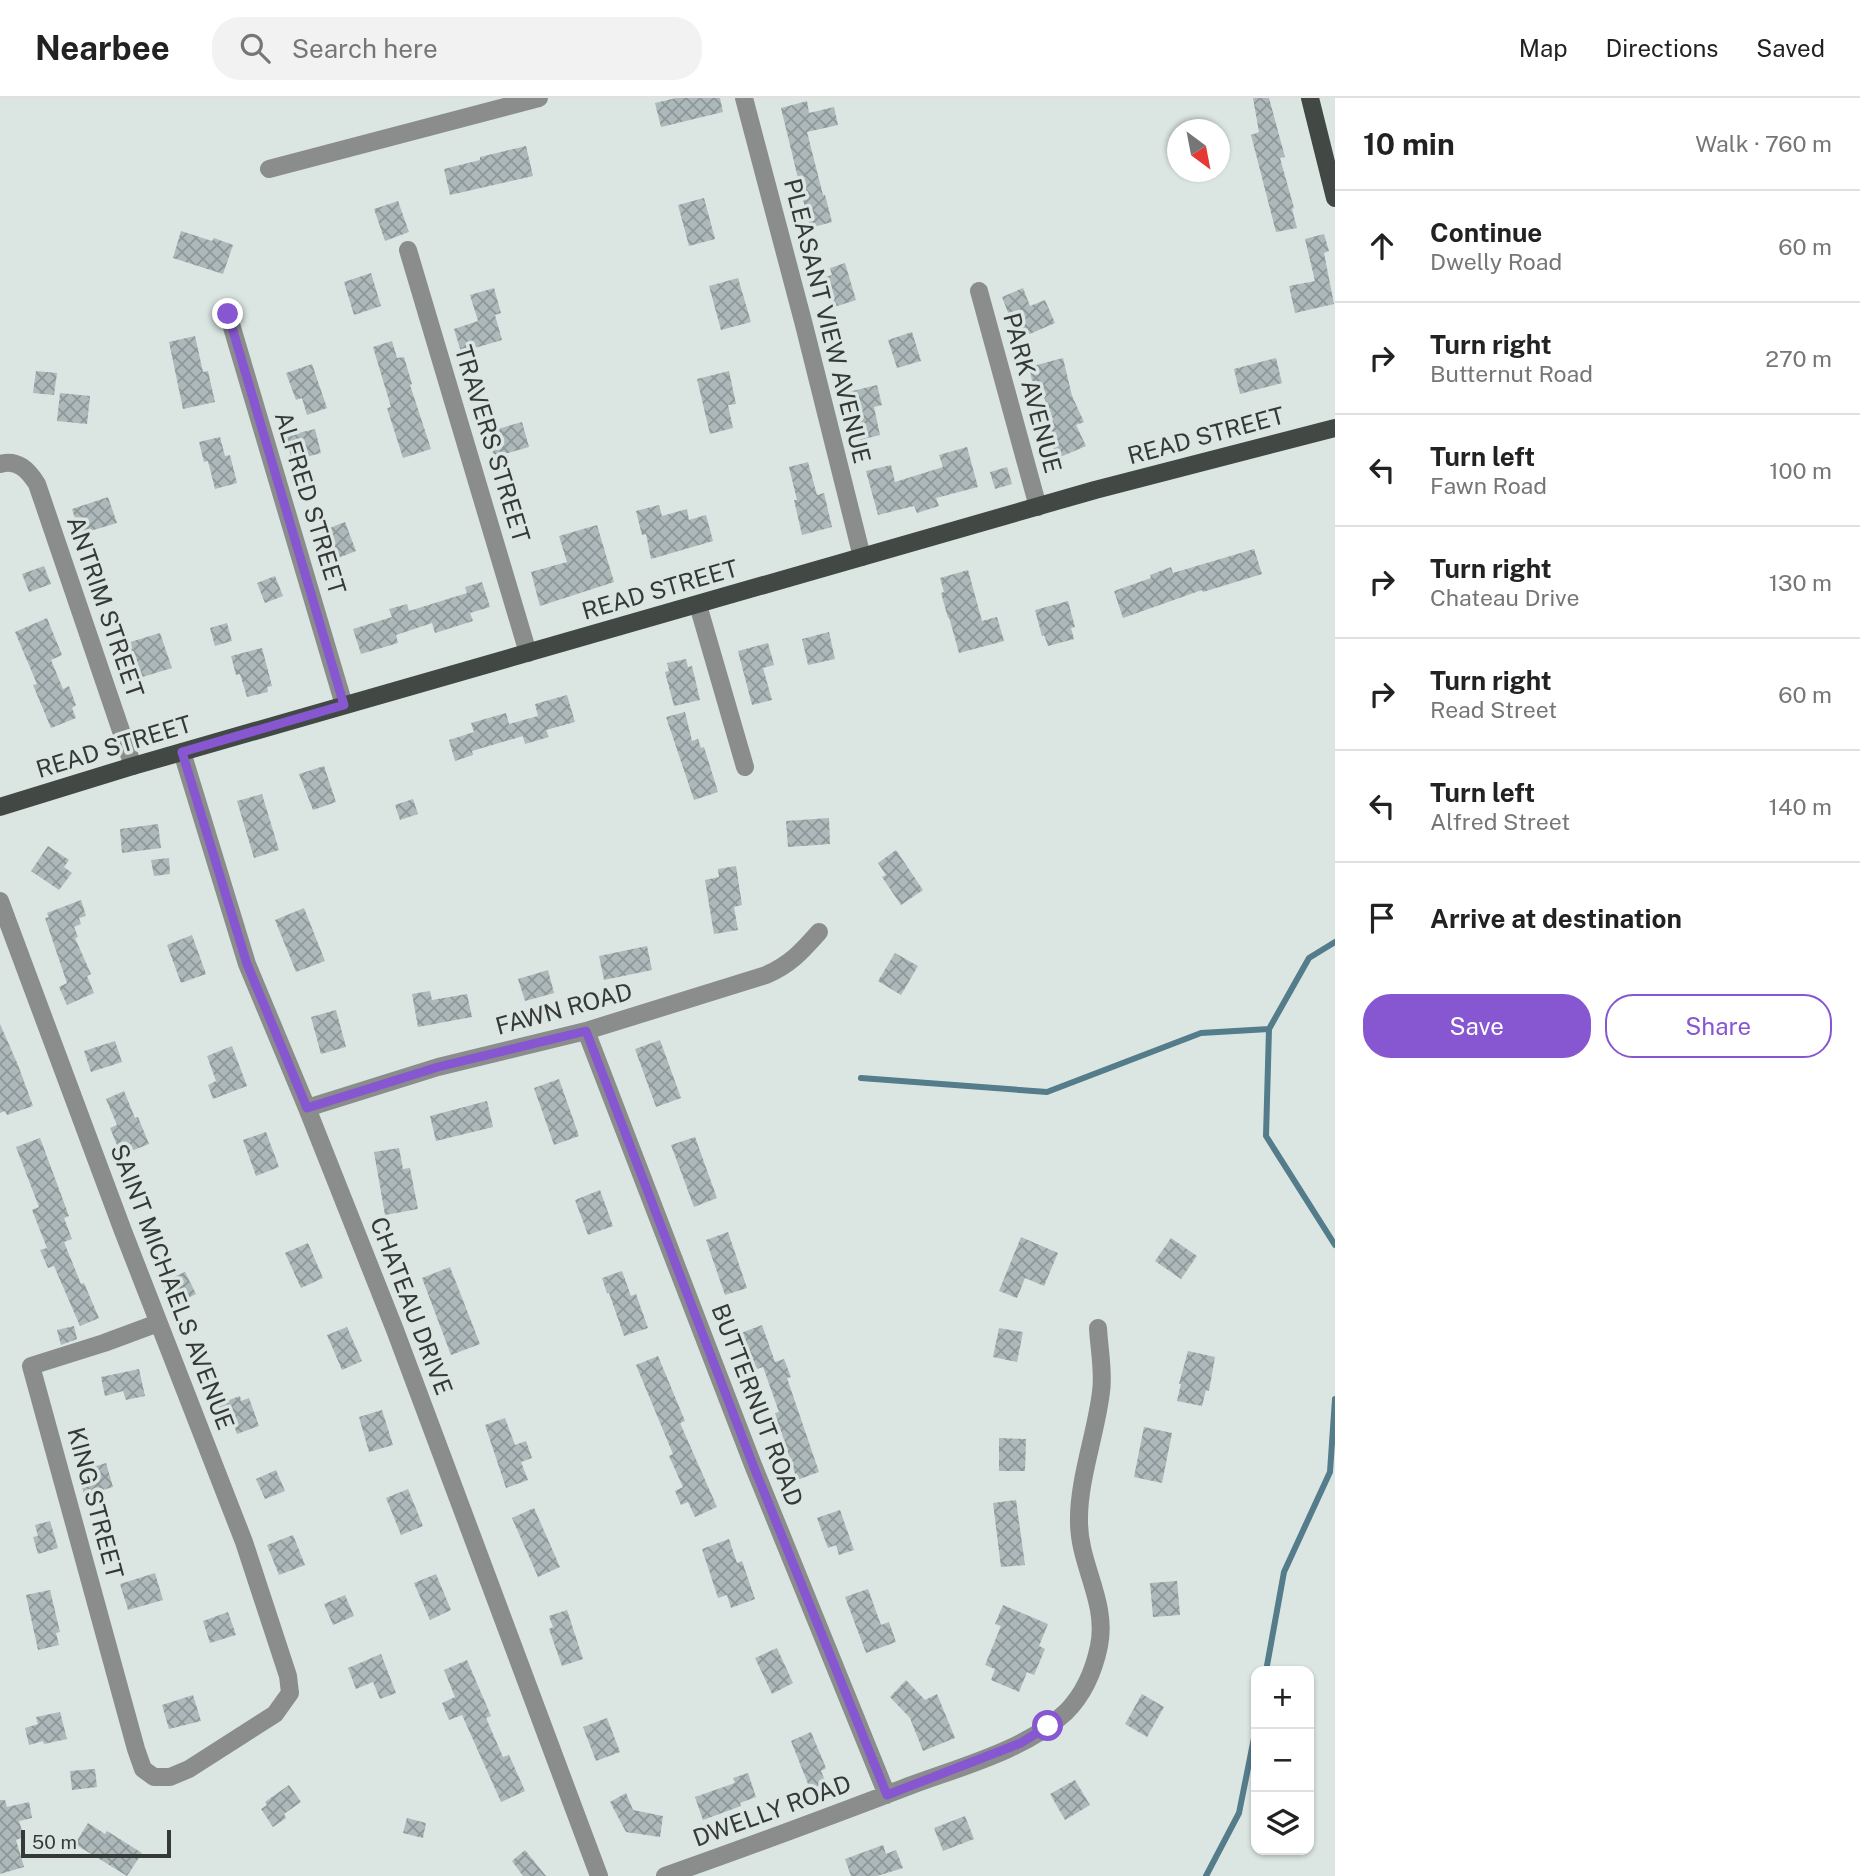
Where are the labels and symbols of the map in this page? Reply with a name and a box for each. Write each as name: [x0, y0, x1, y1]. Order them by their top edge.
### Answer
north arrow: [1167, 119, 1230, 182]
street label: PLEASANT VIEW AVENUE: [779, 175, 877, 466]
route end: [212, 298, 243, 329]
street label: PARK AVENUE: [998, 310, 1068, 476]
street label: TRAVERS STREET: [450, 342, 536, 546]
street label: READ STREET: [1124, 401, 1287, 469]
street label: ALFRED STREET: [270, 408, 352, 598]
street label: ANTRIM STREET: [62, 512, 150, 701]
street label: READ STREET: [578, 553, 741, 625]
street label: READ STREET: [33, 709, 195, 783]
street label: FAWN ROAD: [492, 976, 635, 1040]
street label: SAINT MICHAELS AVENUE: [105, 1140, 240, 1434]
street label: CHATEAU DRIVE: [365, 1213, 459, 1399]
street label: BUTTERNUT ROAD: [706, 1299, 809, 1510]
street label: KING STREET: [62, 1424, 130, 1581]
route start: [1032, 1710, 1063, 1741]
street label: DWELLY ROAD: [689, 1768, 854, 1852]
scale bar: [21, 1827, 172, 1859]

